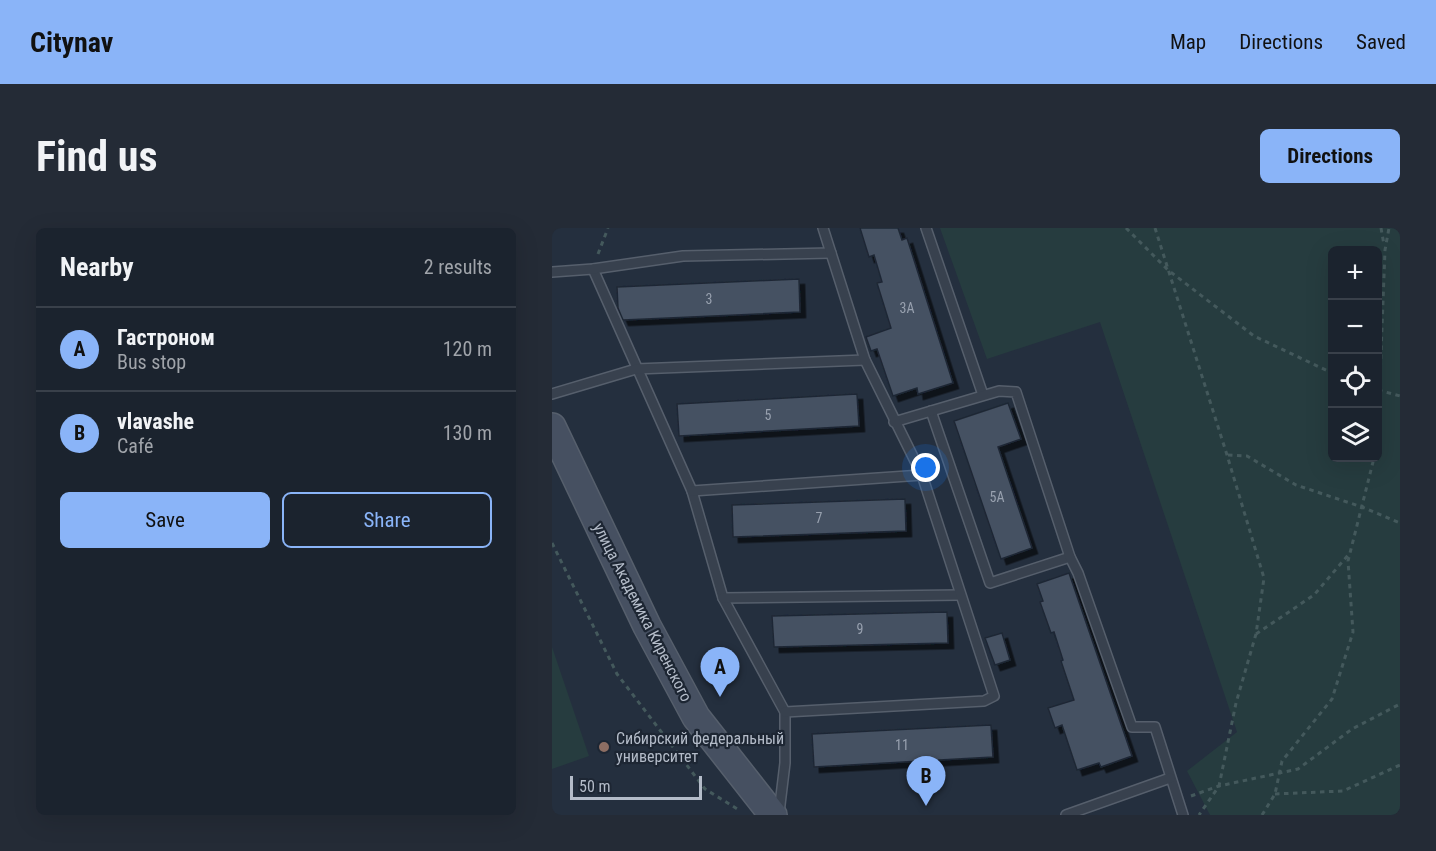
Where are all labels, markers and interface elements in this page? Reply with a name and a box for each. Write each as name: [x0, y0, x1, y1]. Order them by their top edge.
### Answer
text: Citynav: [30, 26, 113, 59]
text: Map: [1170, 30, 1206, 54]
text: Directions: [1239, 30, 1323, 54]
text: Saved: [1356, 30, 1406, 54]
button: Directions: [1260, 129, 1400, 183]
text: Find us: [36, 132, 157, 181]
map controls: [1328, 246, 1382, 462]
button: +: [1328, 246, 1382, 300]
text: Nearby: [60, 252, 134, 282]
text: 2 results: [424, 255, 492, 279]
house number: 3: [706, 291, 712, 307]
house number: 3А: [900, 300, 914, 316]
button: −: [1328, 300, 1382, 354]
text: Гастроном: [117, 325, 215, 350]
text: A: [74, 337, 85, 361]
text: 120 m: [443, 337, 492, 361]
text: Bus stop: [117, 350, 186, 374]
button: locate: [1328, 354, 1382, 408]
house number: 5: [765, 407, 772, 423]
button: layers: [1328, 408, 1382, 462]
text: vlavashe: [117, 409, 194, 434]
text: B: [74, 421, 85, 445]
text: 130 m: [443, 421, 492, 445]
text: Café: [117, 434, 153, 458]
your location: [911, 453, 940, 482]
house number: 5А: [990, 489, 1004, 505]
button: Save: [60, 492, 270, 548]
button: Share: [282, 492, 492, 548]
house number: 7: [816, 510, 823, 526]
street label: улица Академика Киренского: [589, 520, 696, 705]
house number: 9: [857, 621, 863, 637]
pin: A: [700, 648, 740, 697]
place label: Сибирский федеральный университет: [616, 729, 784, 766]
house number: 11: [895, 737, 909, 753]
marker: Сибирский федеральный университет: [597, 740, 611, 754]
pin: B: [906, 756, 946, 806]
scale bar: [570, 773, 702, 800]
text: 50 m: [579, 777, 611, 796]

